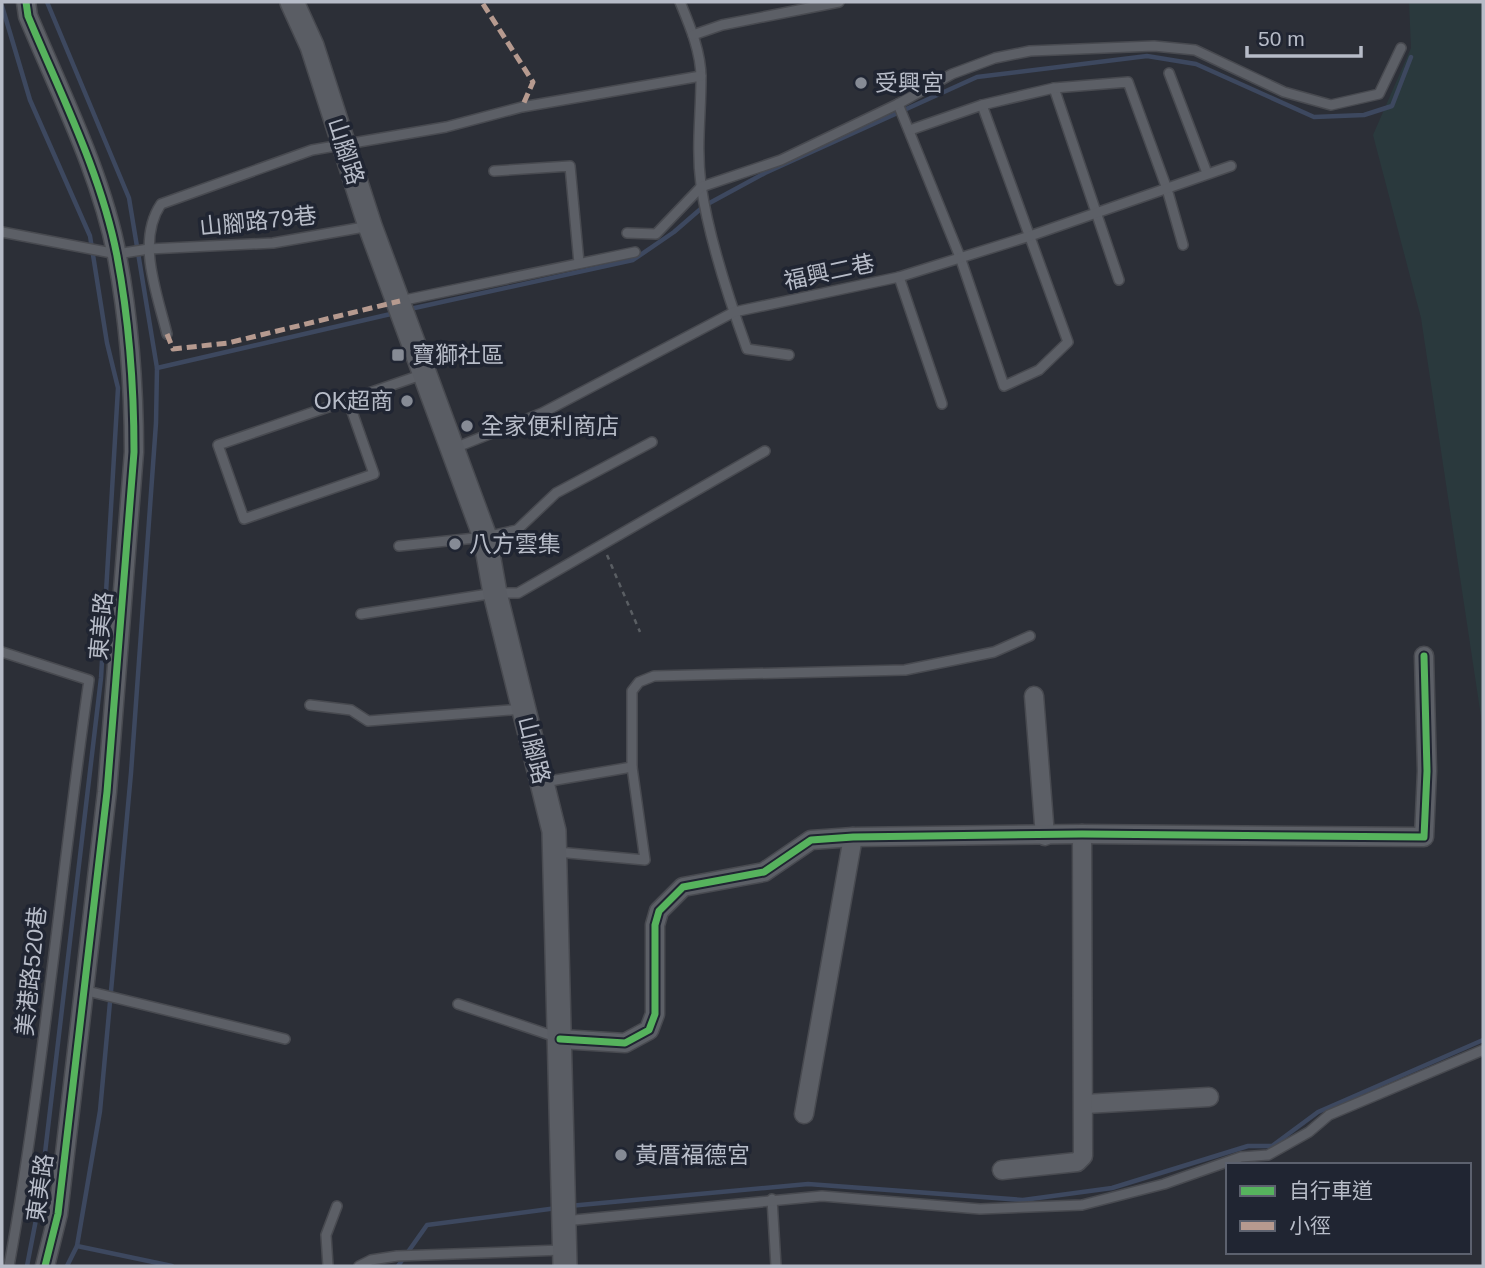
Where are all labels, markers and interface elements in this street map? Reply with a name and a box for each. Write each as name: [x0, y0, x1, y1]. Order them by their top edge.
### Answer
scale bar: [1247, 14, 1361, 58]
text: 50 m: [1258, 27, 1305, 50]
place label: 受興宮: [875, 70, 944, 96]
marker: 受興宮: [853, 75, 869, 91]
street label: 山腳路: [323, 114, 369, 188]
street label: 山腳路79巷: [198, 202, 318, 240]
street label: 福興二巷: [781, 250, 877, 294]
place label: 寶獅社區: [412, 342, 504, 368]
marker: 寶獅社區: [390, 347, 406, 363]
place label: OK超商: [314, 388, 393, 414]
marker: OK超商: [399, 393, 415, 409]
place label: 全家便利商店: [481, 413, 619, 439]
marker: 全家便利商店: [459, 418, 475, 434]
place label: 八方雲集: [469, 531, 561, 557]
marker: 八方雲集: [447, 536, 463, 552]
street label: 東美路: [85, 590, 117, 662]
street label: 山腳路: [513, 713, 555, 787]
street label: 美港路520巷: [11, 905, 51, 1037]
place label: 黃厝福德宮: [635, 1142, 750, 1168]
marker: 黃厝福德宮: [613, 1147, 629, 1163]
street label: 東美路: [22, 1152, 58, 1224]
legend: [1226, 1163, 1471, 1254]
text: 自行車道: [1289, 1179, 1373, 1202]
text: 小徑: [1289, 1214, 1331, 1237]

